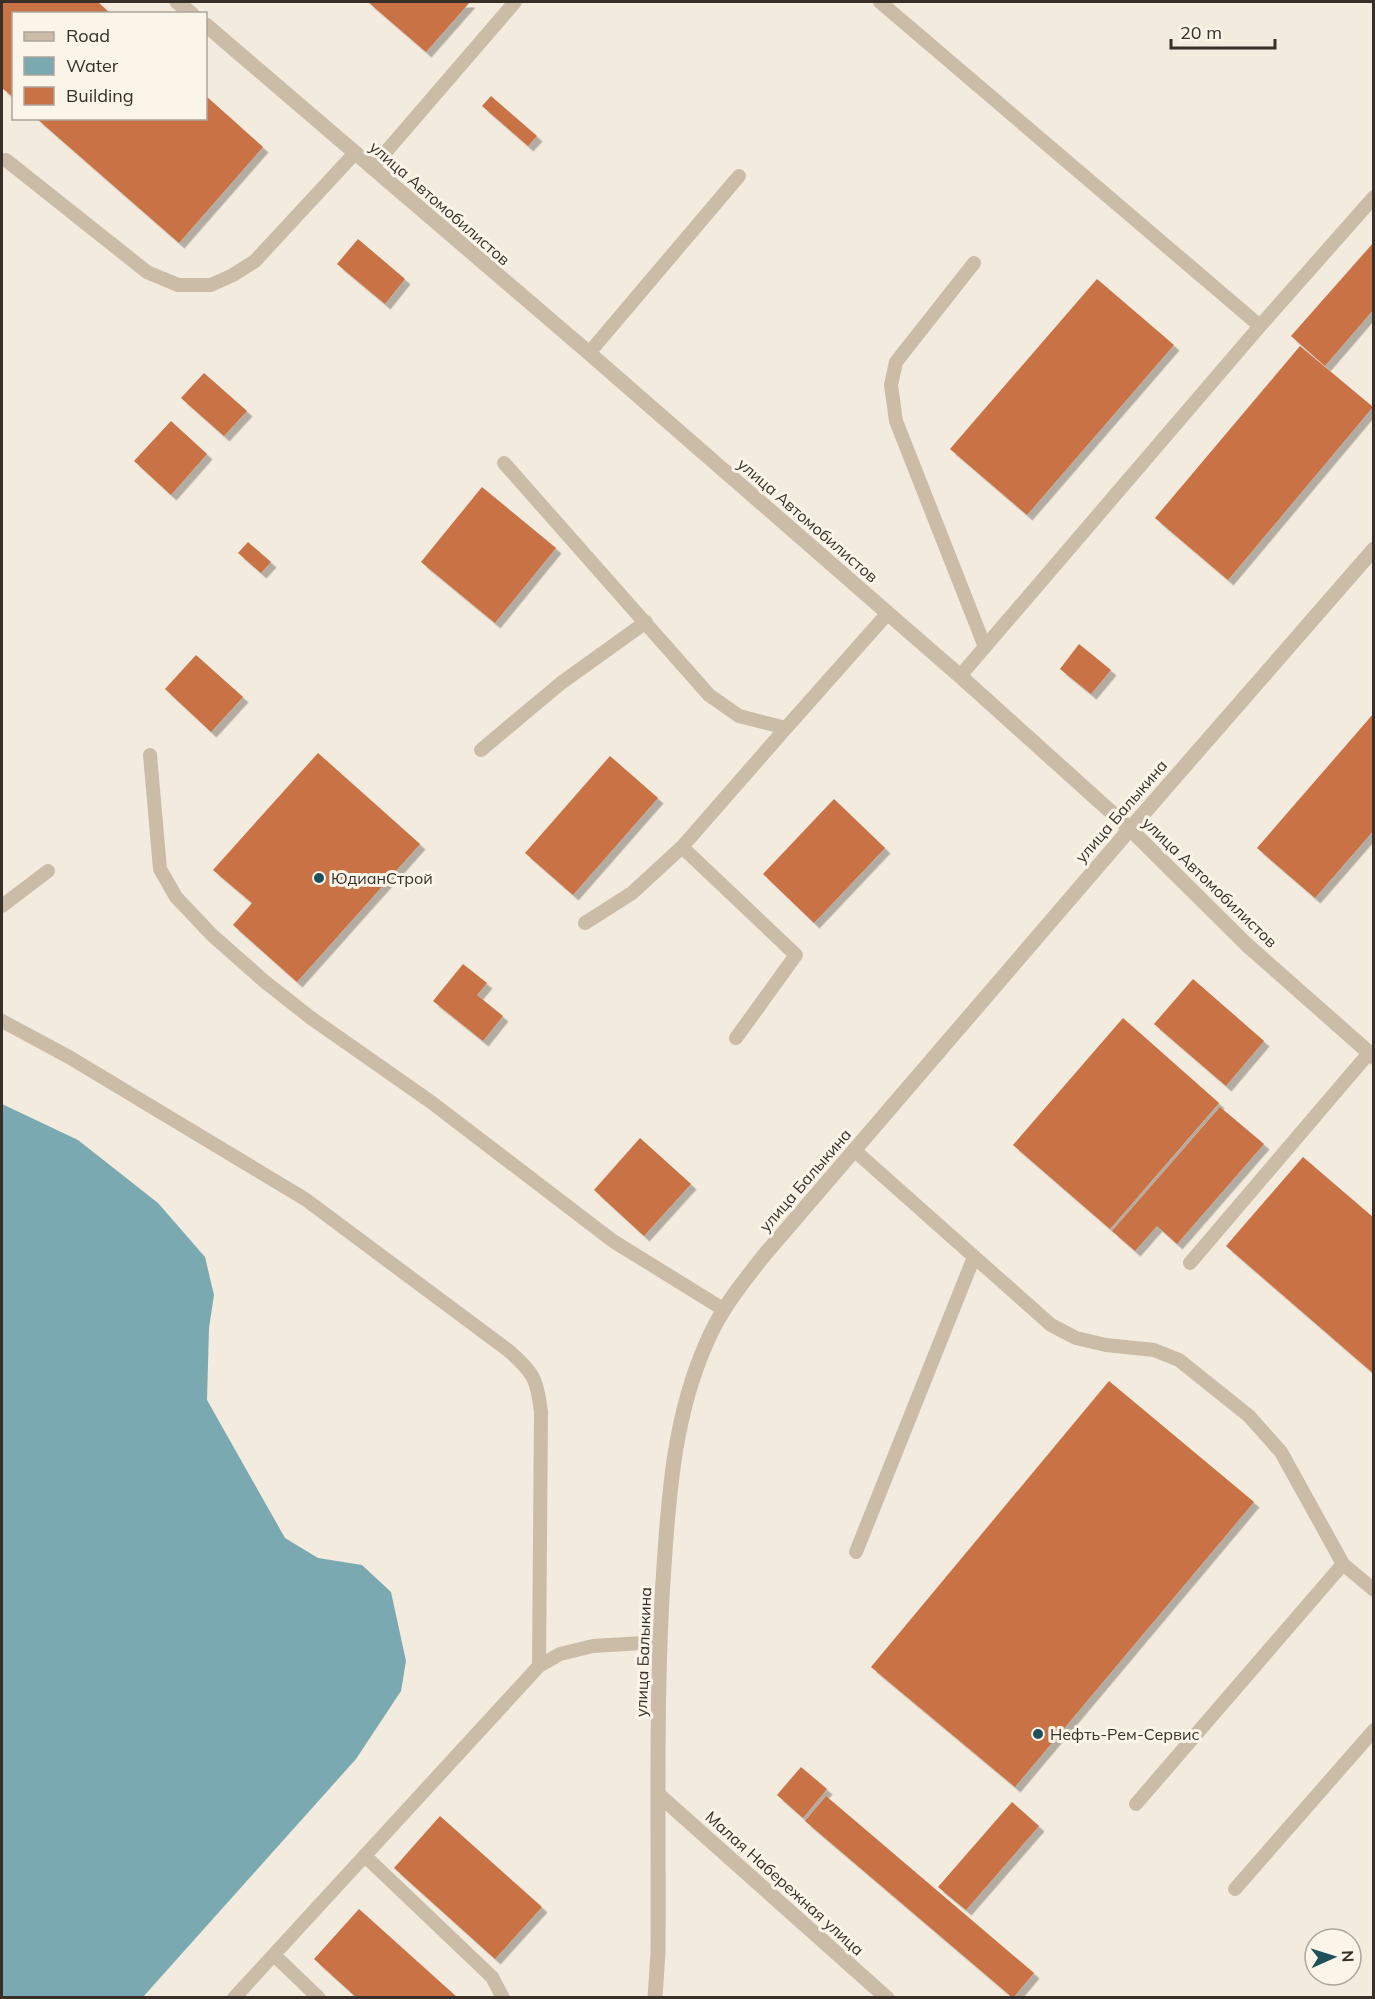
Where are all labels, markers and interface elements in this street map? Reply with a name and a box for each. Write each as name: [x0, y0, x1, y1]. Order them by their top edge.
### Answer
legend: [12, 12, 207, 120]
scale bar: [1171, 12, 1274, 50]
text: 20 m: [1180, 21, 1222, 44]
text: Road: [66, 24, 110, 47]
text: Water: [66, 54, 119, 77]
text: Building: [66, 84, 134, 107]
street label: улица Автомобилистов: [366, 137, 514, 269]
street label: улица Автомобилистов: [734, 454, 882, 586]
street label: улица Балыкина: [1071, 755, 1171, 867]
street label: улица Автомобилистов: [1138, 812, 1282, 952]
place label: ЮдианСтрой: [331, 868, 433, 888]
marker: ЮдианСтрой: [312, 871, 326, 885]
street label: улица Балыкина: [755, 1124, 855, 1236]
street label: улица Балыкина: [631, 1587, 655, 1717]
place label: Нефть-Рем-Сервис: [1050, 1724, 1200, 1744]
marker: Нефть-Рем-Сервис: [1031, 1727, 1045, 1741]
street label: Малая Набережная улица: [702, 1807, 868, 1959]
north arrow: [1303, 1927, 1363, 1987]
text: N: [1338, 1950, 1358, 1963]

